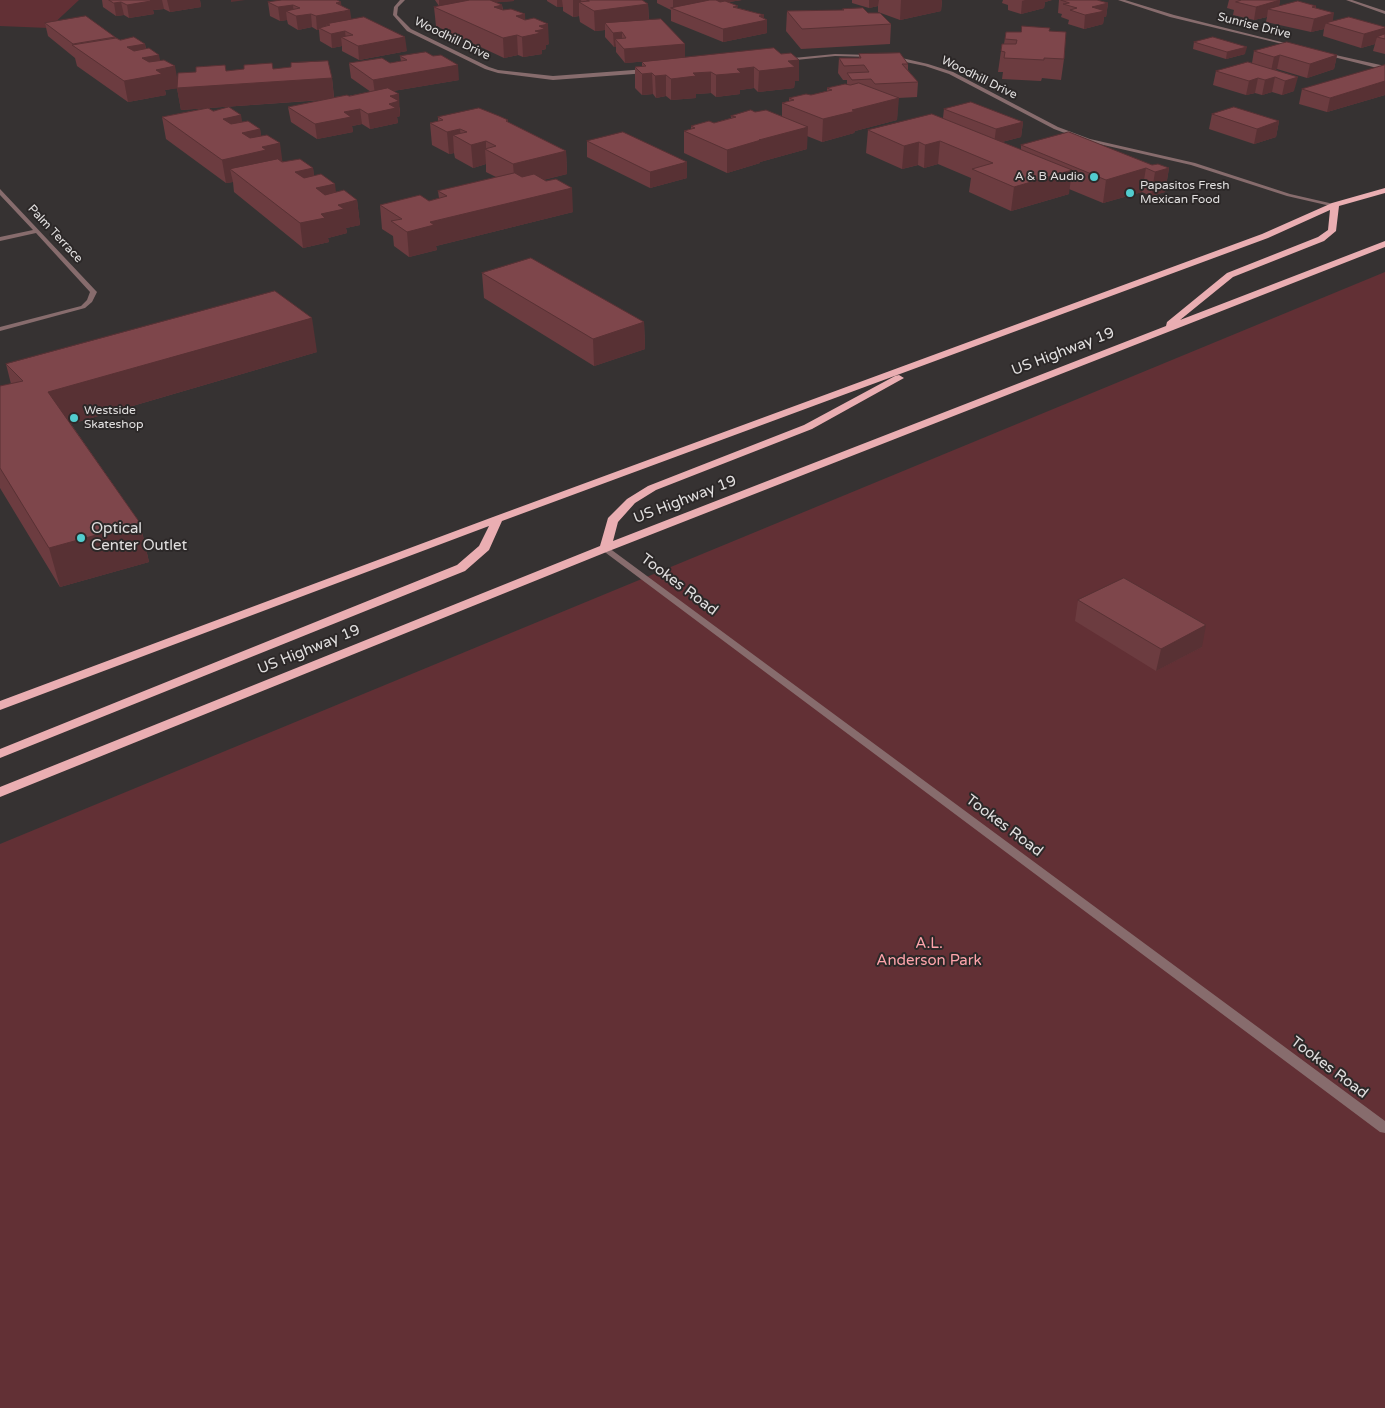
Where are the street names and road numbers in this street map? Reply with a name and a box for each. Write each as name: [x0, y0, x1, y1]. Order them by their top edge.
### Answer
street label: Sunrise Drive: [1216, 10, 1292, 42]
street label: Woodhill Drive: [412, 14, 492, 64]
street label: Woodhill Drive: [939, 53, 1019, 103]
street label: Palm Terrace: [24, 202, 86, 266]
street label: US Highway 19: [1009, 324, 1117, 380]
street label: US Highway 19: [631, 472, 739, 528]
street label: Tookes Road: [637, 550, 721, 620]
street label: US Highway 19: [255, 621, 363, 679]
street label: Tookes Road: [962, 791, 1046, 861]
street label: Tookes Road: [1287, 1033, 1371, 1103]

